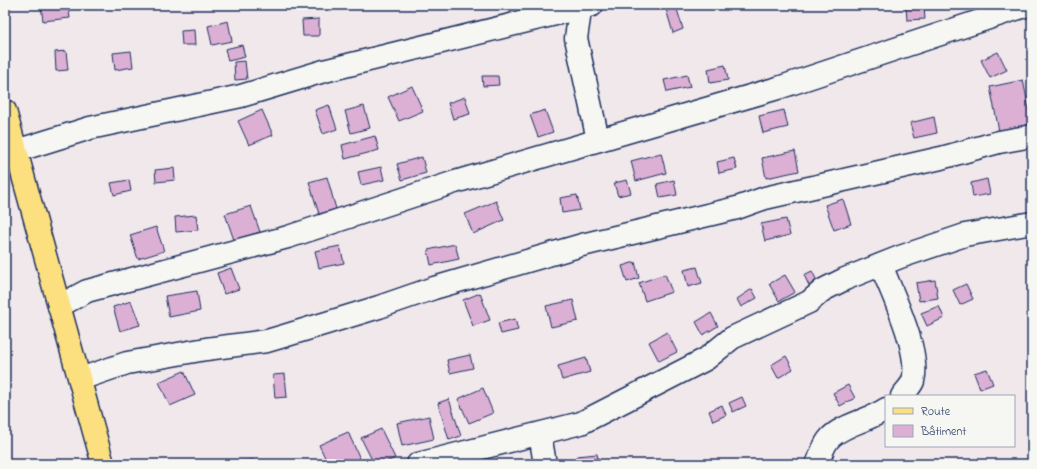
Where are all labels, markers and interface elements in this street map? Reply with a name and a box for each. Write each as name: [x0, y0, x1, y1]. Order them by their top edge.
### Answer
legend: [885, 395, 1015, 447]
text: Route: [921, 403, 951, 421]
text: Bâtiment: [920, 423, 966, 441]

